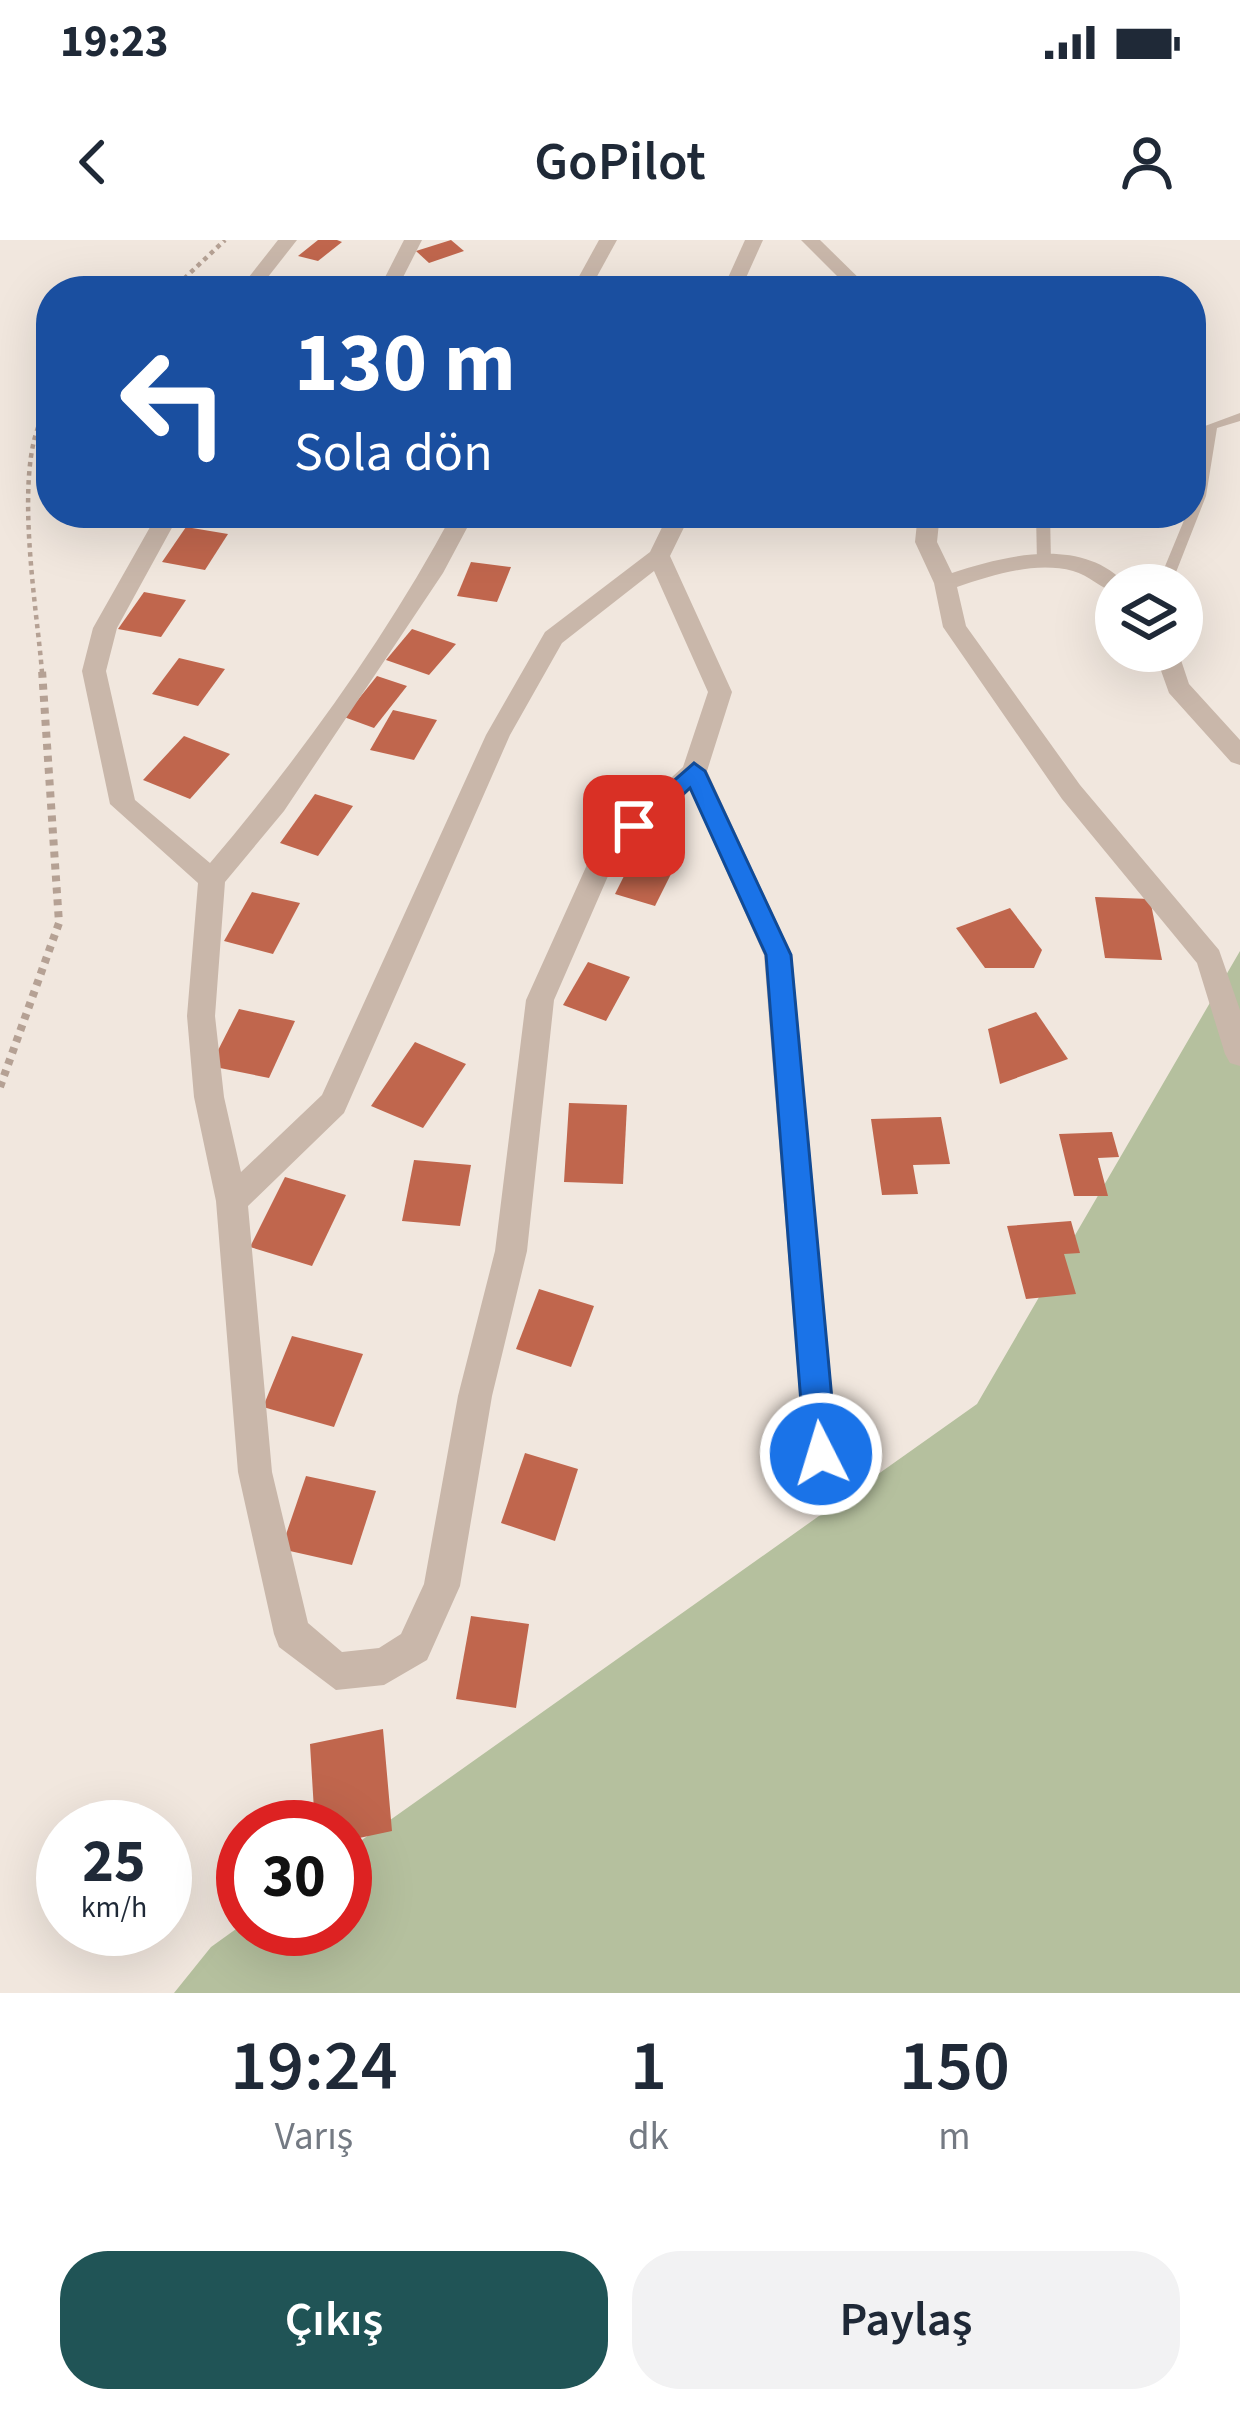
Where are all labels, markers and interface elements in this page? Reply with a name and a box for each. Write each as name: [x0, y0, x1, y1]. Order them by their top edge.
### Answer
text: 19:23: [60, 10, 169, 74]
text: GoPilot: [534, 124, 706, 201]
icon: back: [60, 129, 126, 195]
icon: person: [1114, 129, 1180, 195]
text: 130 m: [294, 304, 516, 424]
icon: left: [96, 324, 252, 480]
text: Sola dön: [294, 415, 493, 492]
map controls: [1095, 564, 1203, 672]
button: layers: [1095, 564, 1203, 672]
pin: [583, 775, 685, 877]
icon: arrive: [601, 793, 667, 859]
position arrow: [758, 1391, 884, 1517]
speed limit sign: 30: [216, 1800, 372, 1956]
text: 25: [82, 1820, 146, 1905]
text: km/h: [81, 1886, 147, 1929]
text: 19:24: [230, 2015, 398, 2118]
text: 1: [630, 2015, 667, 2118]
text: 150: [899, 2015, 1010, 2118]
text: Varış: [275, 2109, 353, 2165]
text: dk: [628, 2109, 669, 2165]
text: m: [938, 2109, 971, 2165]
button: Çıkış: [60, 2251, 608, 2389]
button: Paylaş: [632, 2251, 1180, 2389]

